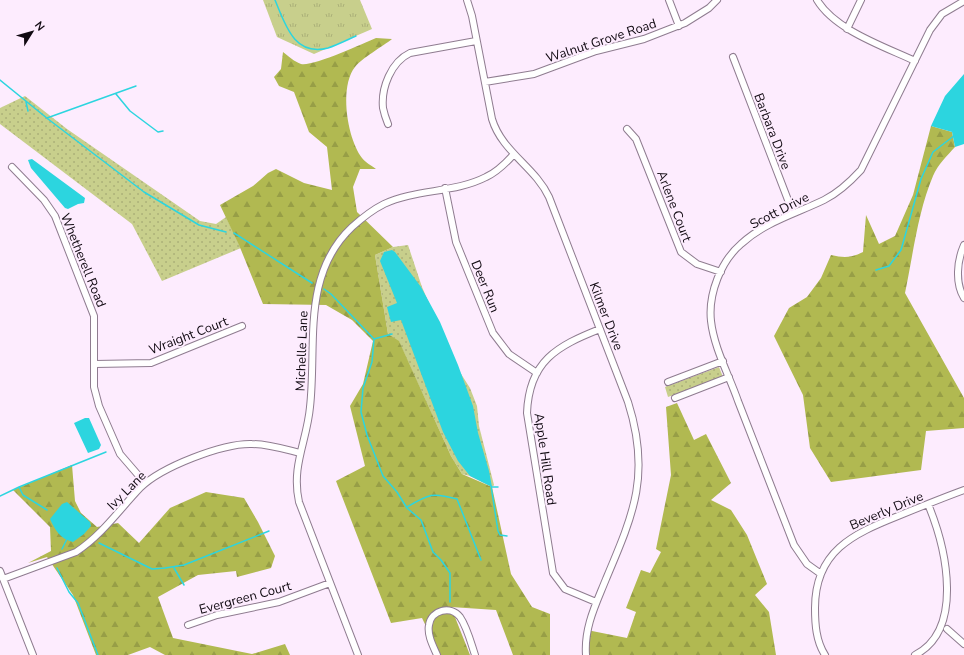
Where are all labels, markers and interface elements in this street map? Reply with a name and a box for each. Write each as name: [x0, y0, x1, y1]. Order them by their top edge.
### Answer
north arrow: [12, 12, 52, 52]
street label: Walnut Grove Road: [544, 15, 659, 67]
text: N: [31, 18, 48, 34]
street label: Barbara Drive: [749, 91, 795, 172]
street label: Arlene Court: [652, 168, 696, 245]
street label: Scott Drive: [747, 188, 812, 233]
street label: Whetherell Road: [56, 211, 110, 310]
street label: Deer Run: [466, 258, 504, 315]
street label: Kilmer Drive: [585, 280, 627, 353]
street label: Michelle Lane: [292, 310, 312, 392]
street label: Wraight Court: [146, 312, 231, 359]
street label: Apple Hill Road: [530, 412, 560, 506]
street label: Ivy Lane: [103, 467, 150, 514]
street label: Beverly Drive: [847, 487, 926, 535]
street label: Evergreen Court: [197, 577, 294, 619]

